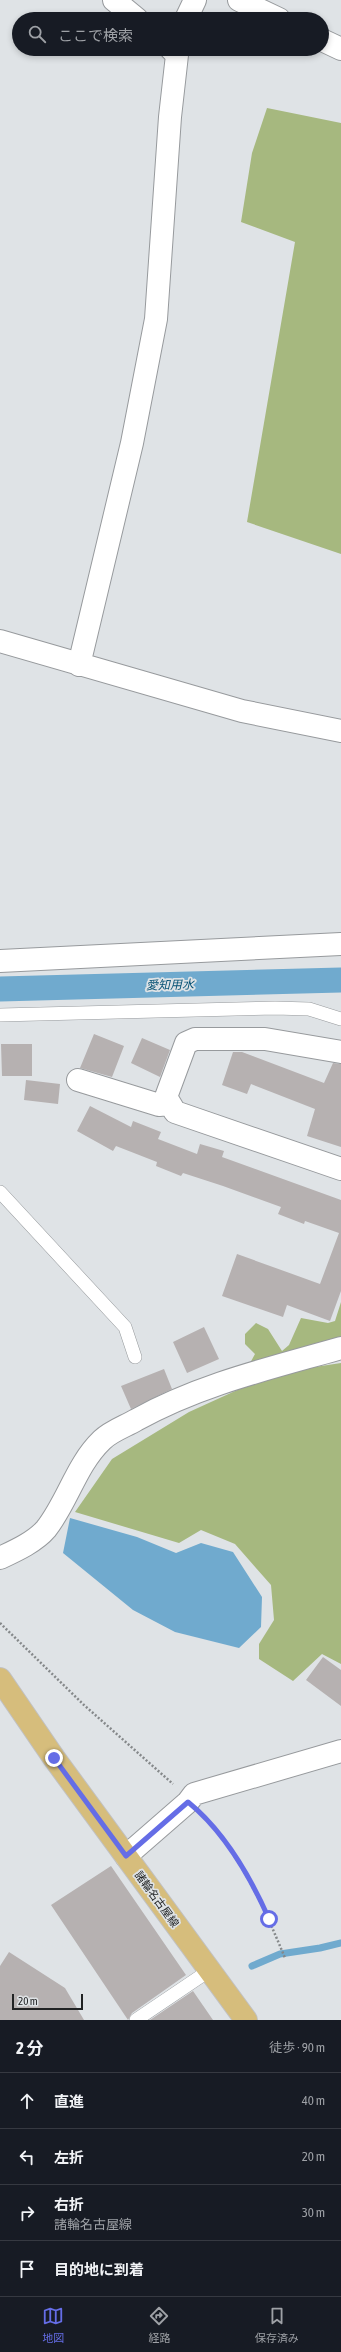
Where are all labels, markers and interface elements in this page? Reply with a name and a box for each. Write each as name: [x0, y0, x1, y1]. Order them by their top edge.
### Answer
search box: [12, 12, 329, 56]
icon: search: [26, 23, 48, 45]
text: ここで検索: [58, 27, 133, 44]
water label: 愛知用水: [146, 978, 196, 992]
route end: [45, 1749, 63, 1767]
street label: 諸輪名古屋線: [133, 1869, 181, 1929]
route start: [260, 1910, 278, 1928]
scale bar: [12, 1992, 83, 2011]
text: 20 m: [18, 1995, 38, 2007]
text: 2 分: [16, 2038, 43, 2058]
text: 徒歩 · 90 m: [269, 2040, 325, 2055]
icon: ahead: [16, 2090, 38, 2112]
text: 直進: [54, 2093, 84, 2110]
text: 40 m: [302, 2093, 325, 2108]
icon: left: [16, 2146, 38, 2168]
text: 左折: [54, 2149, 84, 2166]
text: 20 m: [302, 2149, 325, 2164]
text: 右折: [54, 2196, 84, 2213]
icon: right: [16, 2202, 38, 2224]
text: 30 m: [302, 2205, 325, 2220]
text: 諸輪名古屋線: [54, 2217, 132, 2232]
icon: arrive: [16, 2258, 38, 2280]
text: 目的地に到着: [54, 2261, 144, 2278]
tab: 地図: [42, 2305, 64, 2345]
tab: 経路: [148, 2305, 170, 2345]
tab: 保存済み: [255, 2305, 299, 2345]

